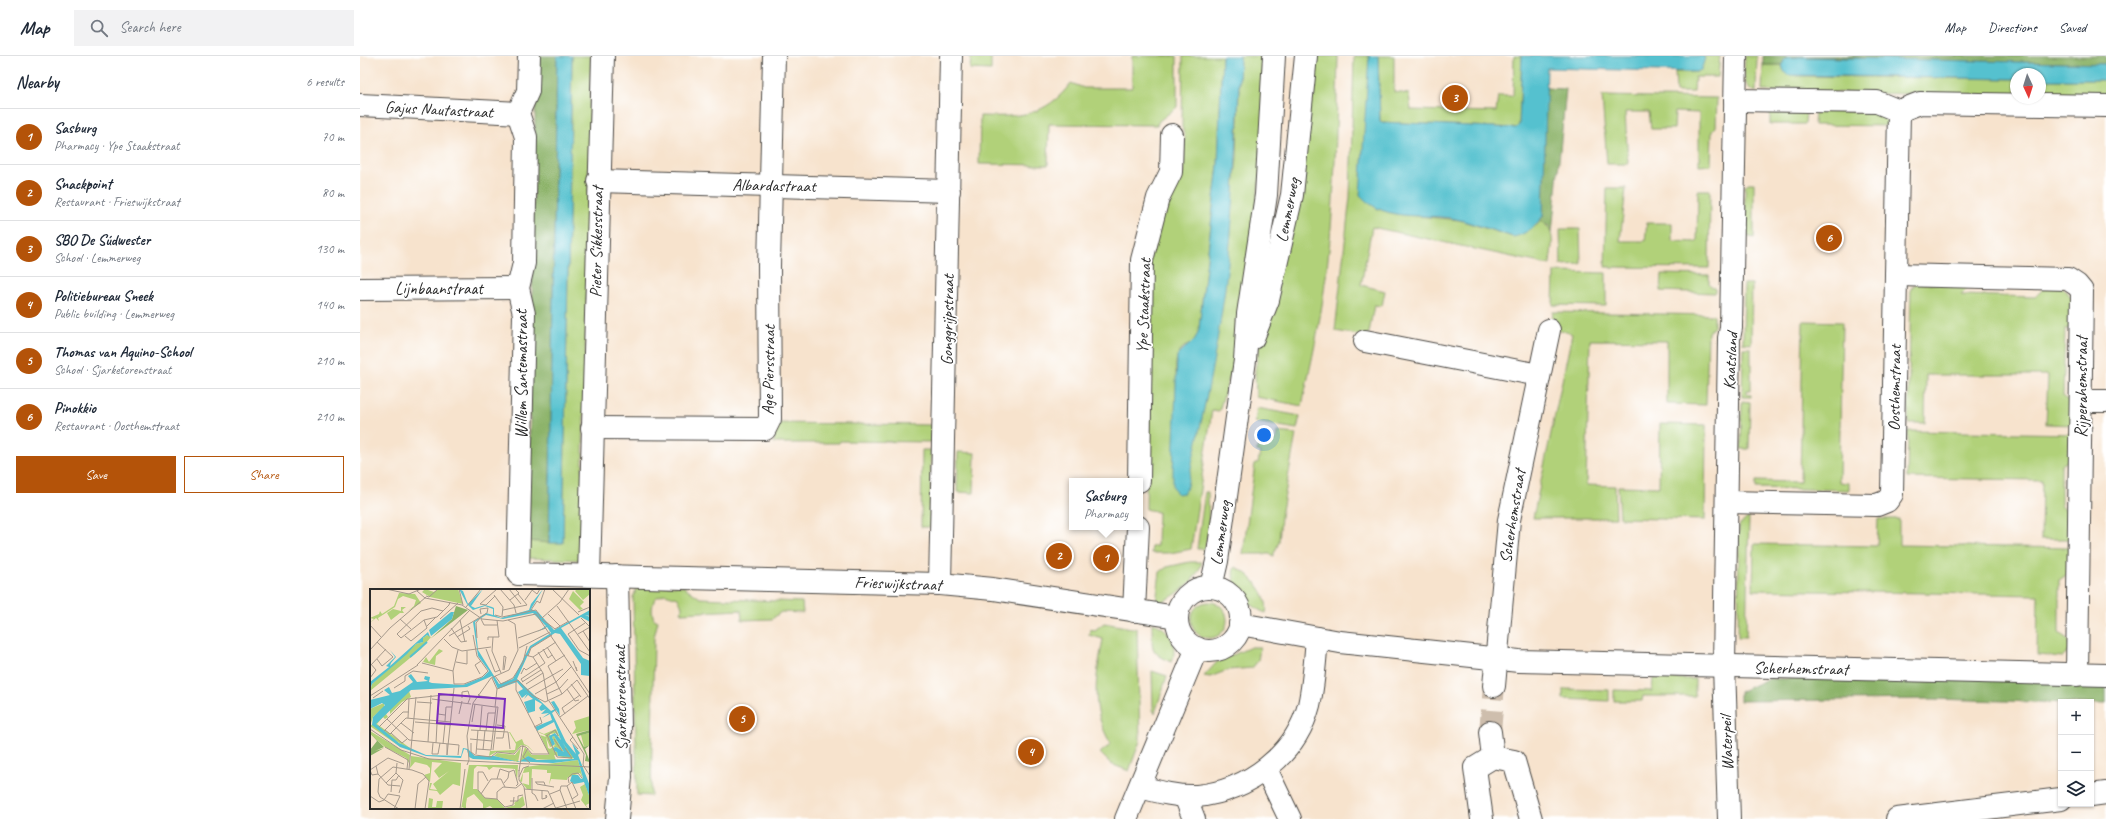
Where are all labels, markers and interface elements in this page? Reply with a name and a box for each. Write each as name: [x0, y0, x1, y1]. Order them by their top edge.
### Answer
search box: [74, 10, 354, 46]
text: Map: [20, 16, 50, 40]
icon: search: [88, 17, 110, 39]
text: Search here: [120, 18, 181, 37]
text: Map: [1945, 19, 1966, 36]
text: Directions: [1988, 19, 2037, 36]
text: Saved: [2059, 19, 2086, 36]
north arrow: [2010, 68, 2046, 104]
text: Nearby: [16, 72, 59, 93]
text: 6 results: [306, 74, 344, 90]
pin: 3: [1442, 83, 1468, 113]
street label: Gajus Nautastraat: [384, 96, 496, 123]
text: Sasburg: [54, 119, 96, 138]
text: 1: [26, 129, 32, 145]
text: 70 m: [322, 129, 344, 145]
text: Pharmacy · Ype Staakstraat: [54, 138, 180, 154]
street label: Albardastraat: [732, 174, 818, 197]
street label: Lemmerweg: [1271, 174, 1304, 244]
text: Snackpoint: [54, 175, 112, 194]
street label: Pieter Sikkesstraat: [585, 184, 608, 298]
text: 2: [26, 185, 32, 201]
text: 80 m: [322, 185, 344, 201]
text: Restaurant · Frieswijkstraat: [54, 194, 180, 210]
pin: 6: [1816, 223, 1842, 253]
text: SBO De Súdwester: [54, 231, 150, 250]
text: 3: [26, 241, 32, 257]
text: 130 m: [316, 241, 344, 257]
text: School · Lemmerweg: [54, 250, 140, 266]
street label: Ype Staakstraat: [1131, 256, 1156, 354]
street label: Gonggrijpstraat: [936, 272, 959, 366]
street label: Lijnbaanstraat: [395, 278, 485, 299]
text: Politiebureau Sneek: [54, 287, 153, 306]
text: 4: [26, 297, 32, 313]
text: 140 m: [316, 297, 344, 313]
text: Public building · Lemmerweg: [54, 306, 174, 322]
street label: Willem Santemastraat: [511, 307, 532, 438]
street label: Age Piersstraat: [757, 322, 780, 415]
street label: Kaatsland: [1719, 328, 1743, 390]
street label: Rijperahemstraat: [2071, 334, 2092, 438]
street label: Oosthemstraat: [1883, 342, 1906, 431]
text: Thomas van Aquino-School: [54, 343, 192, 362]
text: 5: [26, 353, 32, 369]
text: 210 m: [316, 353, 344, 369]
text: School · Sjarketorenstraat: [54, 362, 171, 378]
text: Pinokkio: [54, 399, 96, 418]
text: 6: [26, 409, 32, 425]
text: 210 m: [316, 409, 344, 425]
text: Restaurant · Oosthemstraat: [54, 418, 179, 434]
your location: [1254, 425, 1274, 445]
button: Save: [16, 456, 176, 493]
button: Share: [184, 456, 344, 493]
street label: Scherhemstraat: [1495, 465, 1531, 564]
popup: [1069, 478, 1143, 530]
text: Sasburg: [1084, 487, 1126, 506]
street label: Lemmerweg: [1206, 498, 1236, 567]
text: Pharmacy: [1084, 506, 1128, 522]
pin: 2: [1046, 541, 1072, 571]
pin: 1: [1093, 543, 1119, 573]
street label: Frieswijkstraat: [854, 571, 944, 596]
inset map: [370, 589, 590, 809]
street label: Sjarketorenstraat: [609, 643, 632, 751]
street label: Scherhemstraat: [1753, 657, 1851, 680]
map controls: [2058, 699, 2094, 807]
button: +: [2058, 699, 2094, 735]
pin: 5: [729, 704, 755, 734]
street label: Waterpeil: [1715, 712, 1738, 771]
button: −: [2058, 735, 2094, 771]
pin: 4: [1018, 737, 1044, 767]
button: layers: [2058, 771, 2094, 807]

